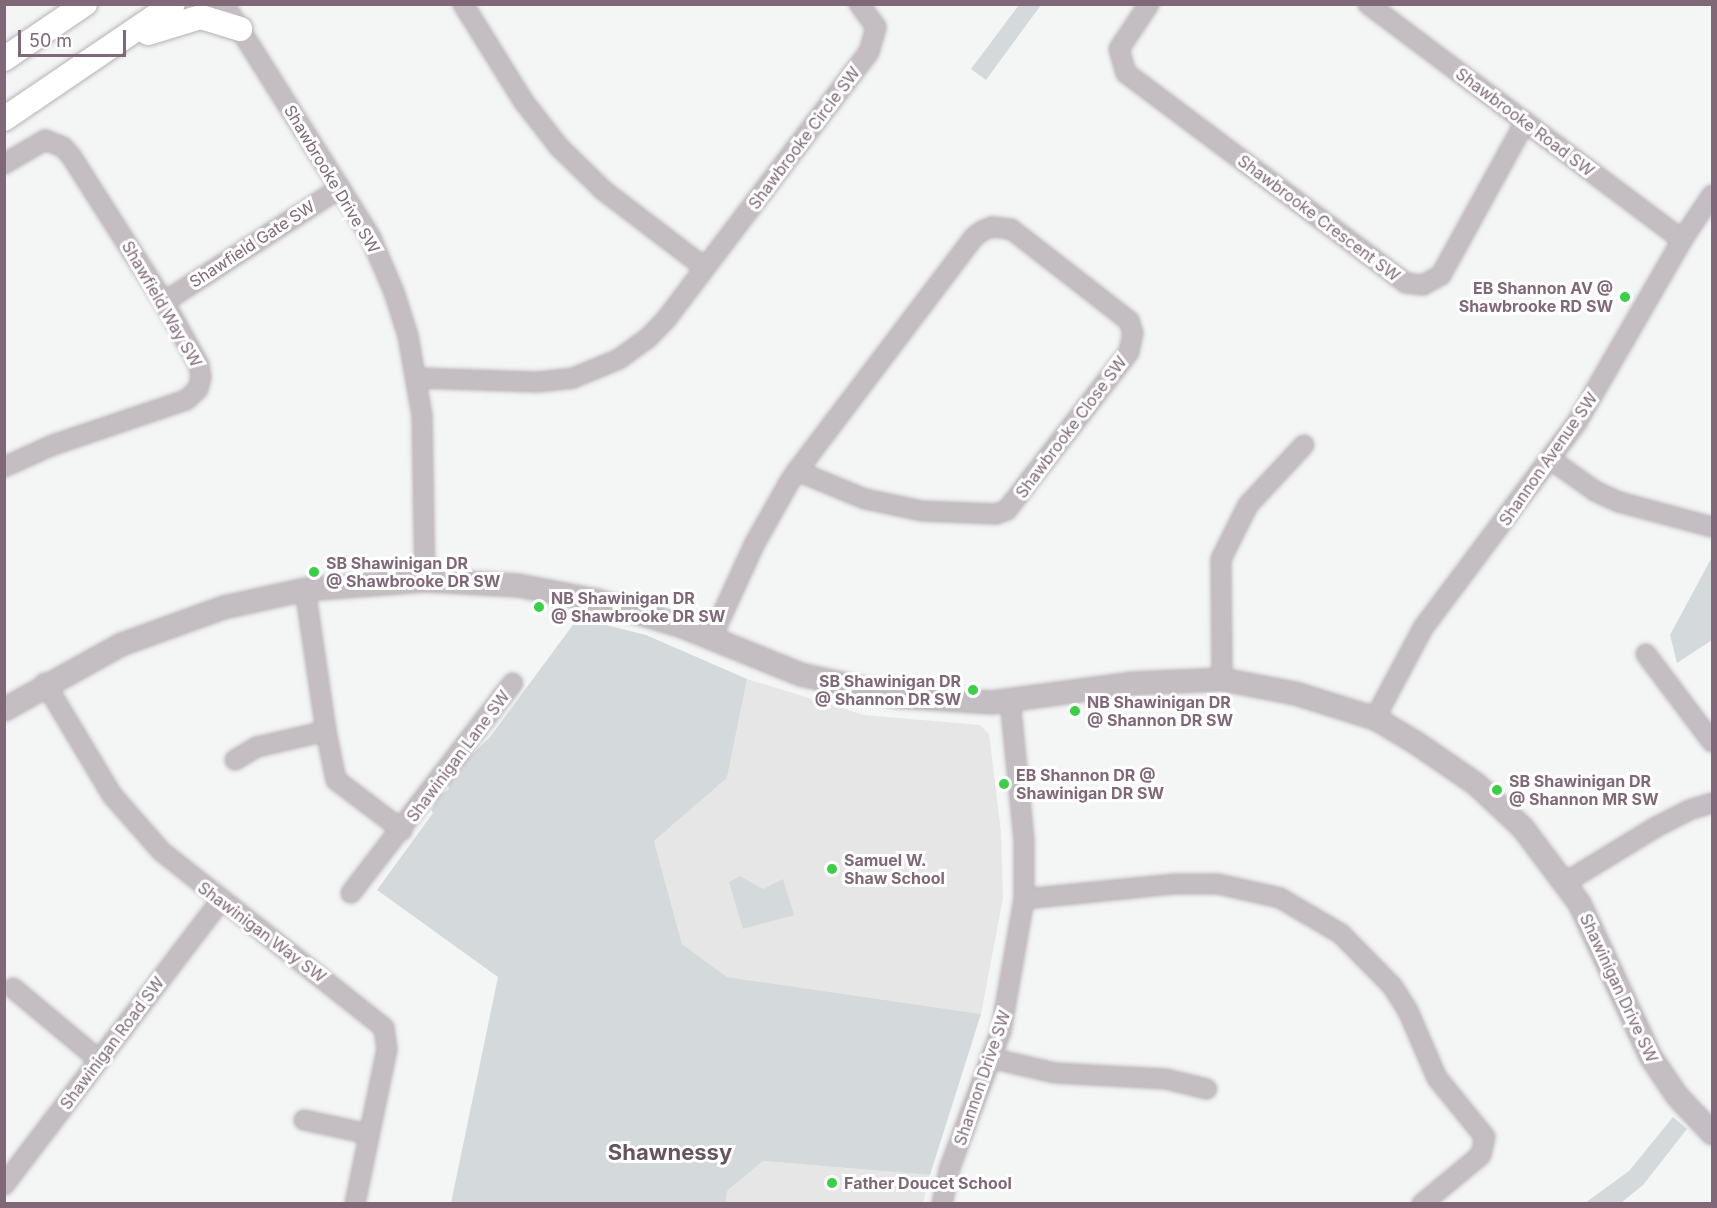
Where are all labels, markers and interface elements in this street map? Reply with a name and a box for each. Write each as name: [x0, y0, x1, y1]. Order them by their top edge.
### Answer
scale bar: [21, 18, 129, 56]
text: 50 m: [29, 30, 72, 51]
street label: Shawbrooke Circle SW: [744, 63, 864, 213]
street label: Shawbrooke Road SW: [1452, 64, 1598, 180]
street label: Shawbrooke Drive SW: [280, 102, 384, 256]
street label: Shawbrooke Crescent SW: [1234, 151, 1404, 285]
street label: Shawfield Gate SW: [186, 196, 318, 292]
street label: Shawfield Way SW: [118, 238, 206, 370]
place label: EB Shannon AV @ Shawbrooke RD SW: [1459, 278, 1613, 316]
marker: EB Shannon AV @ Shawbrooke RD SW: [1618, 290, 1632, 304]
street label: Shawbrooke Close SW: [1011, 352, 1131, 502]
street label: Shannon Avenue SW: [1495, 389, 1601, 529]
place label: SB Shawinigan DR @ Shawbrooke DR SW: [326, 553, 500, 591]
marker: SB Shawinigan DR @ Shawbrooke DR SW: [307, 565, 321, 579]
place label: NB Shawinigan DR @ Shawbrooke DR SW: [551, 588, 725, 626]
marker: NB Shawinigan DR @ Shawbrooke DR SW: [532, 600, 546, 614]
place label: SB Shawinigan DR @ Shannon DR SW: [815, 671, 961, 709]
marker: SB Shawinigan DR @ Shannon DR SW: [966, 683, 980, 697]
street label: Shawinigan Lane SW: [402, 687, 514, 825]
place label: NB Shawinigan DR @ Shannon DR SW: [1087, 692, 1233, 730]
marker: NB Shawinigan DR @ Shannon DR SW: [1068, 704, 1082, 718]
place label: EB Shannon DR @ Shawinigan DR SW: [1016, 765, 1164, 803]
place label: SB Shawinigan DR @ Shannon MR SW: [1509, 771, 1659, 809]
marker: EB Shannon DR @ Shawinigan DR SW: [997, 777, 1011, 791]
marker: SB Shawinigan DR @ Shannon MR SW: [1490, 783, 1504, 797]
place label: Samuel W. Shaw School: [844, 850, 945, 888]
marker: Samuel W. Shaw School: [825, 862, 839, 876]
street label: Shawinigan Way SW: [194, 878, 330, 986]
street label: Shawinigan Drive SW: [1576, 911, 1662, 1065]
street label: Shawinigan Road SW: [56, 973, 168, 1113]
street label: Shannon Drive SW: [950, 1008, 1014, 1148]
district label: Shawnessy: [608, 1140, 732, 1166]
place label: Father Doucet School: [844, 1173, 1012, 1193]
marker: Father Doucet School: [825, 1176, 839, 1190]

